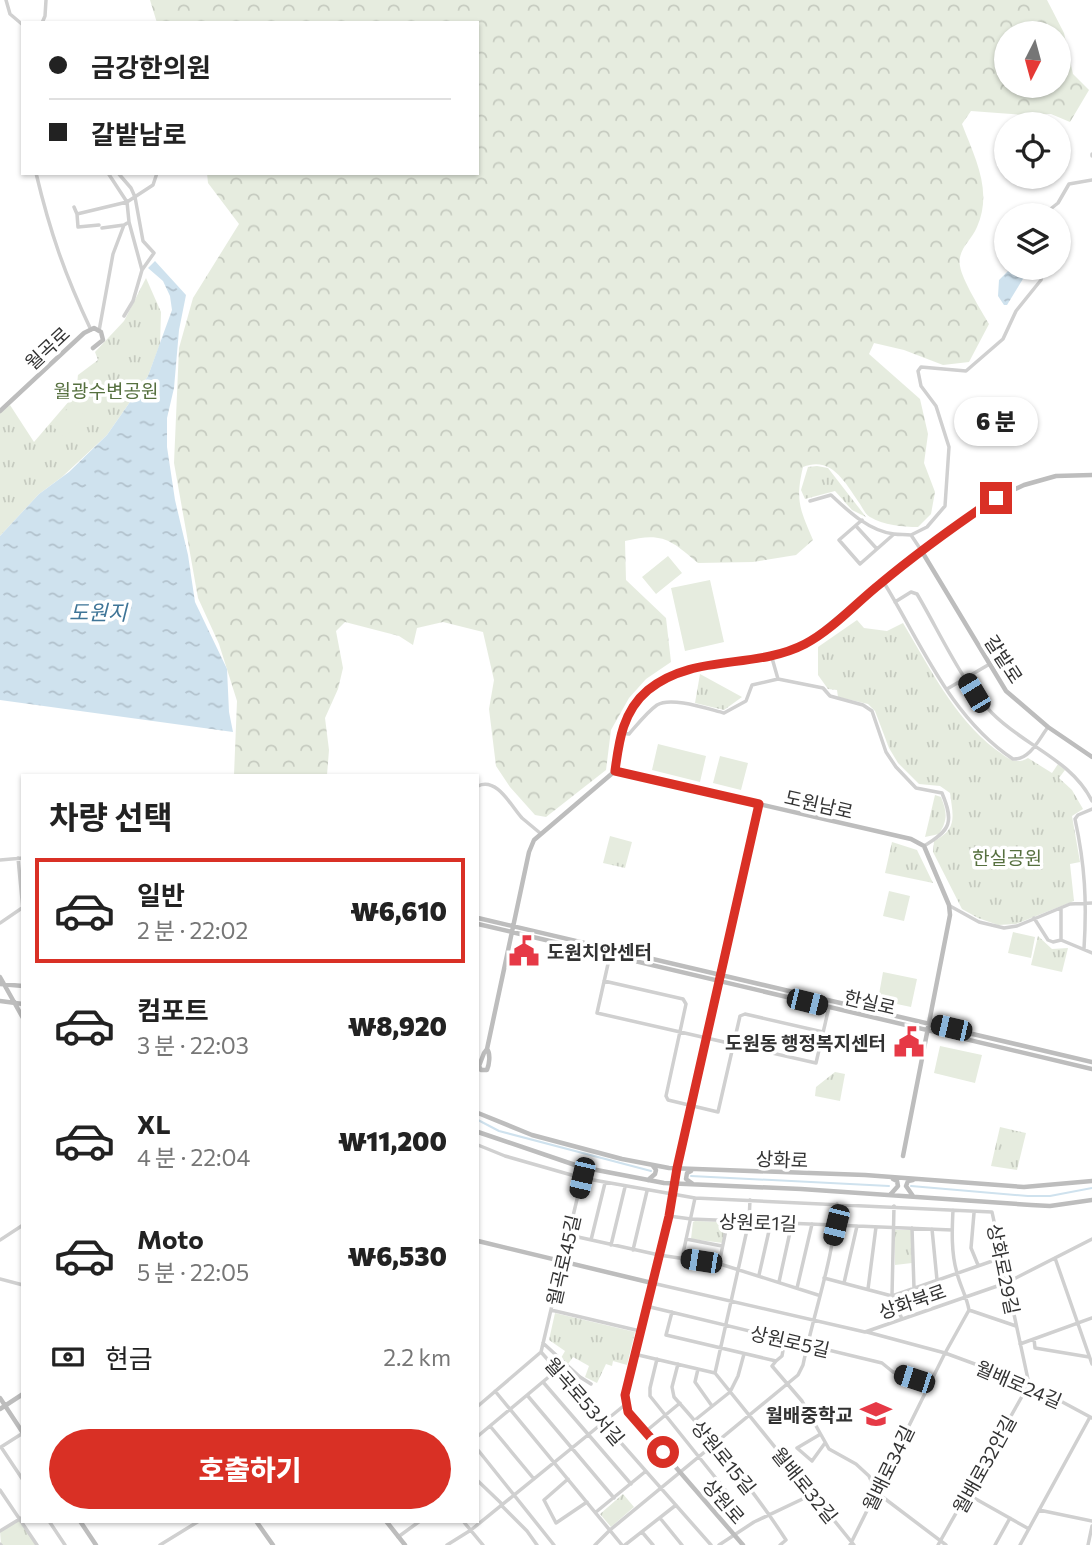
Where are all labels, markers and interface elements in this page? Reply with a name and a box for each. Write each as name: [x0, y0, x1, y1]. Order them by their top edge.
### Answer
north arrow: [994, 21, 1071, 98]
map controls: [994, 21, 1071, 280]
text: 금강한의원: [91, 51, 211, 82]
button: locate: [994, 112, 1071, 189]
text: 갈밭남로: [91, 118, 187, 149]
button: layers: [994, 203, 1071, 280]
street label: 월곡로: [20, 322, 74, 374]
park label: 월광수변공원: [54, 379, 158, 402]
callout: 6 분: [954, 396, 1038, 446]
text: 6 분: [976, 407, 1016, 435]
route end: [980, 482, 1012, 514]
water label: 도원지: [69, 599, 129, 624]
street label: 갈밭로: [980, 631, 1028, 687]
car: [955, 670, 994, 716]
street label: 도원남로: [782, 785, 856, 823]
text: 차량 선택: [49, 796, 173, 836]
park label: 한실공원: [972, 846, 1042, 869]
icon: car: [53, 879, 116, 942]
text: 일반: [137, 879, 185, 910]
text: ₩6,610: [350, 895, 447, 926]
text: 2 분 · 22:02: [137, 916, 248, 944]
public building icon: 도원치안센터: [507, 934, 541, 968]
place label: 도원치안센터: [547, 940, 652, 963]
street label: 한실로: [842, 985, 898, 1019]
car: [785, 987, 830, 1017]
icon: car: [53, 994, 116, 1057]
text: 컴포트: [137, 994, 209, 1025]
text: ₩8,920: [348, 1010, 447, 1041]
car: [929, 1013, 974, 1043]
public building icon: 도원동 행정복지센터: [892, 1025, 926, 1059]
text: 3 분 · 22:03: [137, 1031, 249, 1059]
place label: 도원동 행정복지센터: [725, 1031, 886, 1054]
text: XL: [137, 1108, 171, 1139]
icon: car: [53, 1109, 116, 1172]
text: ₩11,200: [338, 1125, 447, 1156]
text: 4 분 · 22:04: [137, 1143, 250, 1171]
street label: 상화로: [755, 1147, 809, 1171]
car: [568, 1155, 597, 1201]
car: [821, 1202, 852, 1248]
street label: 상원로1길: [719, 1209, 797, 1235]
street label: 월곡로45길: [541, 1212, 585, 1308]
street label: 상화로29길: [983, 1222, 1025, 1316]
text: Moto: [137, 1223, 204, 1254]
icon: car: [53, 1224, 116, 1287]
text: ₩6,530: [348, 1240, 447, 1271]
car: [679, 1247, 724, 1275]
text: 5 분 · 22:05: [137, 1258, 249, 1286]
street label: 상화북로: [875, 1279, 949, 1323]
street label: 상원로5길: [748, 1321, 832, 1361]
icon: cash: [49, 1338, 87, 1376]
text: 현금: [105, 1342, 153, 1373]
text: 2.2 km: [383, 1343, 451, 1371]
street label: 월곡로53서길: [541, 1352, 629, 1450]
street label: 월배로24길: [972, 1356, 1066, 1412]
car: [891, 1363, 938, 1395]
school or university icon: 월배중학교: [859, 1397, 893, 1431]
place label: 월배중학교: [766, 1403, 853, 1426]
street label: 월배로32안길: [948, 1411, 1020, 1517]
street label: 상원로15길: [687, 1415, 761, 1499]
street label: 월배로34길: [857, 1422, 919, 1514]
button: 호출하기: [49, 1429, 451, 1509]
route start: [647, 1436, 679, 1468]
street label: 월배로32길: [767, 1442, 843, 1528]
street label: 상원로: [698, 1474, 750, 1528]

